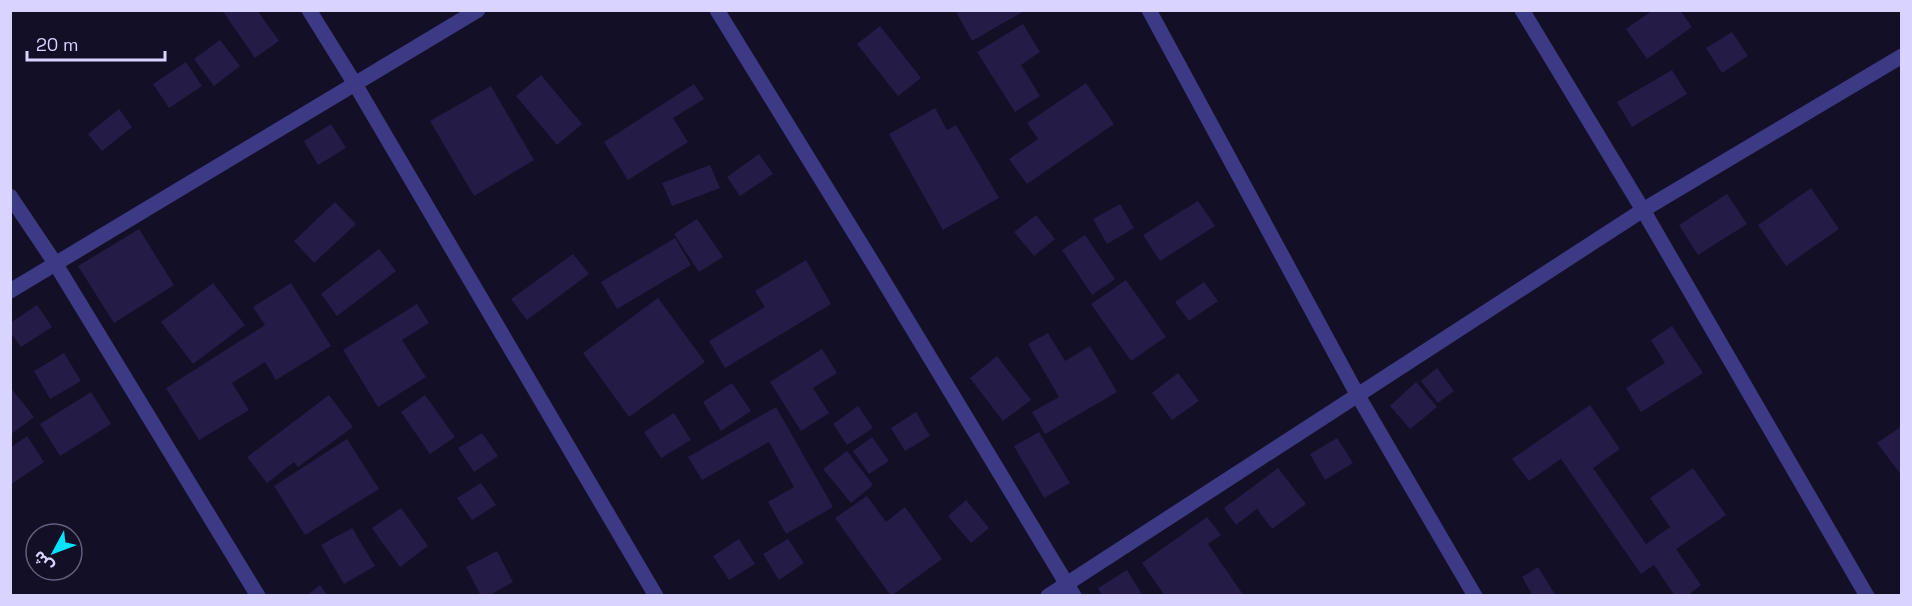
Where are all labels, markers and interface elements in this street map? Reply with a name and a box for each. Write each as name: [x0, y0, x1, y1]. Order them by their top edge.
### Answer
scale bar: [27, 24, 165, 62]
text: 20 m: [36, 33, 79, 56]
north arrow: [24, 522, 84, 582]
text: ش: [28, 546, 58, 577]

